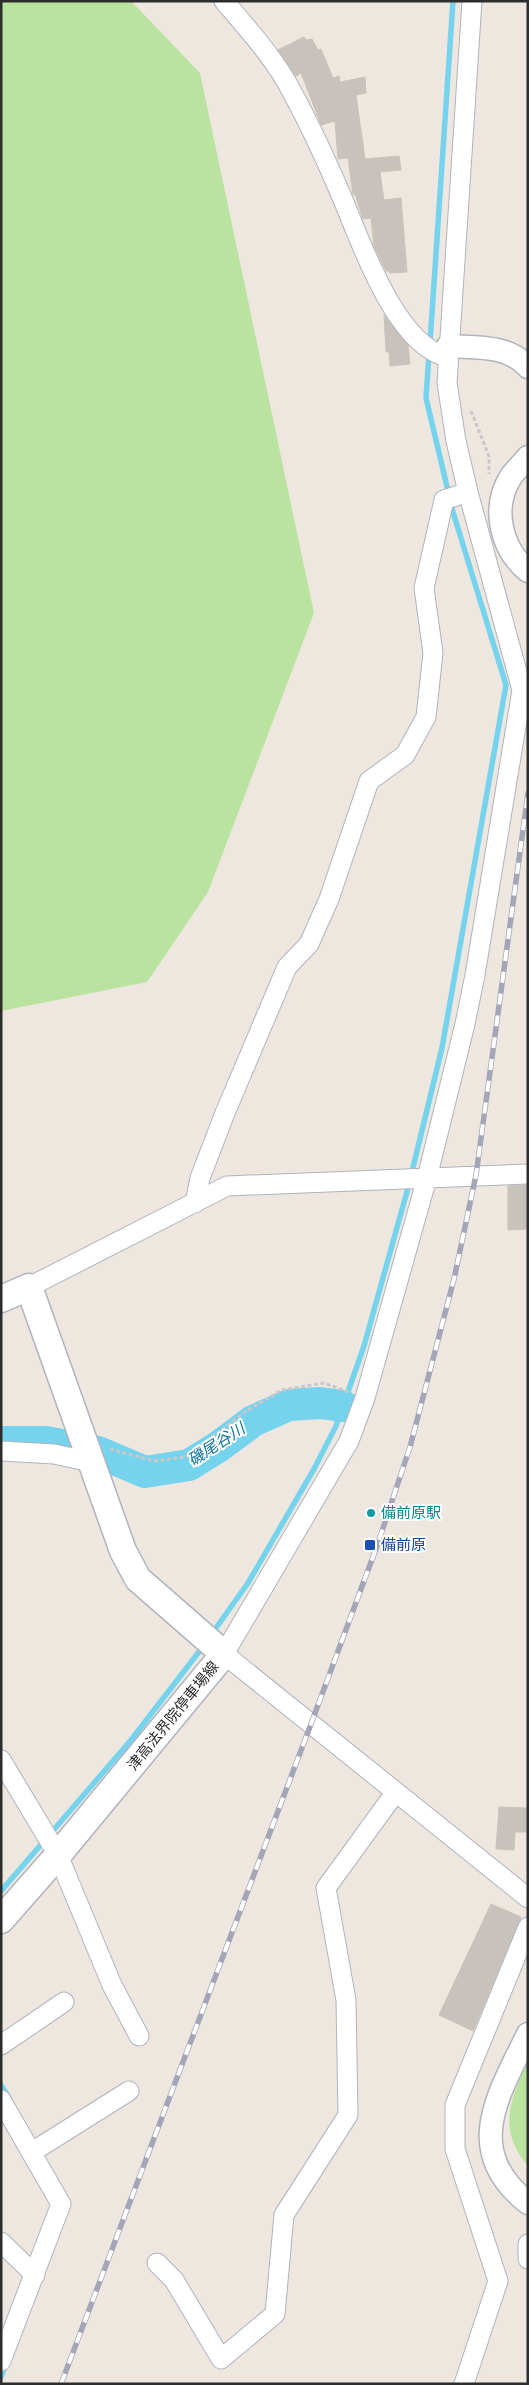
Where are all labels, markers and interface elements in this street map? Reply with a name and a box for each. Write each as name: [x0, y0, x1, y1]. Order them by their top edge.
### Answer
water label: 磯尾谷川: [184, 1418, 250, 1470]
place label: 備前原駅: [381, 1504, 441, 1522]
marker: 備前原駅: [365, 1507, 377, 1519]
place label: 備前原: [381, 1536, 426, 1554]
marker: 備前原: [363, 1538, 377, 1552]
street label: 津高法界院停車場線: [124, 1658, 222, 1774]

